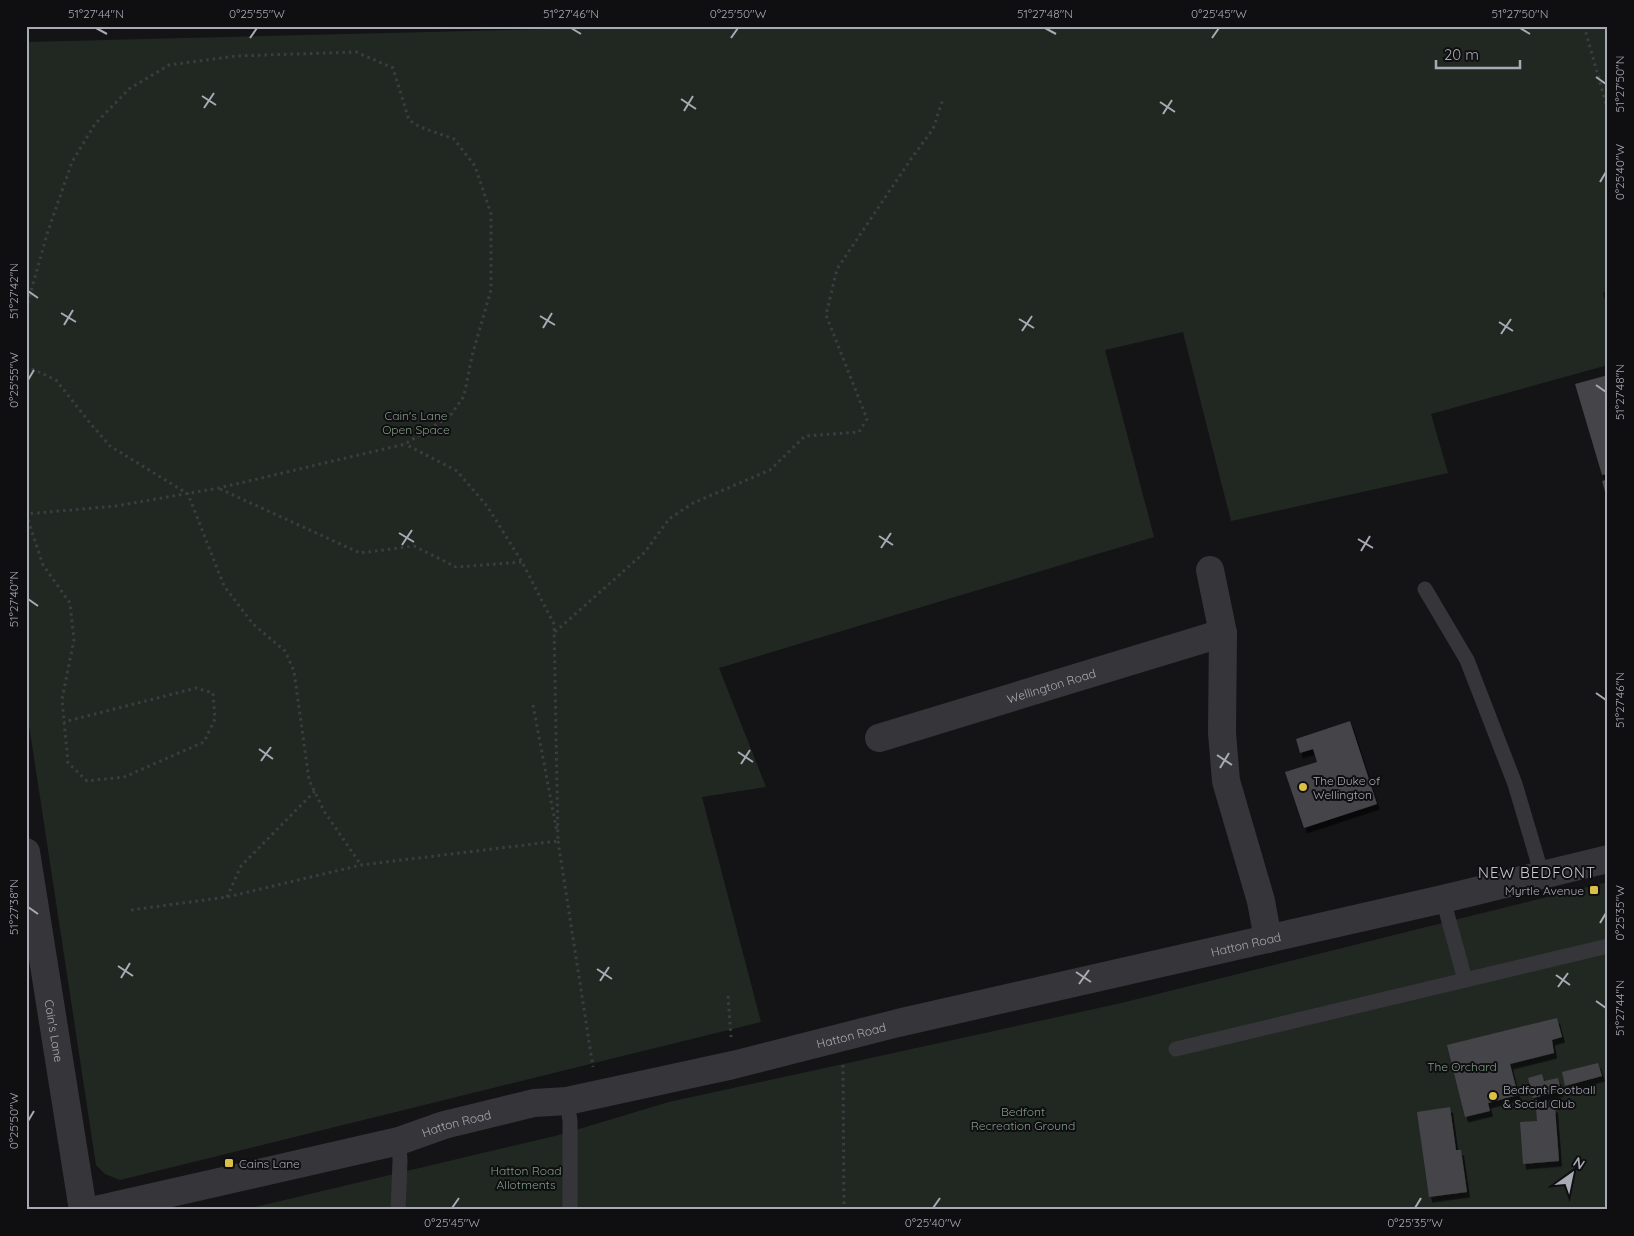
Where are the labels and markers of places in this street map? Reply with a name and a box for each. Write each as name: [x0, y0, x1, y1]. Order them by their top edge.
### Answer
place label: The Duke of Wellington: [1313, 773, 1381, 802]
marker: The Duke of Wellington: [1297, 781, 1309, 793]
place label: Myrtle Avenue: [1505, 883, 1584, 898]
marker: Myrtle Avenue: [1588, 884, 1600, 896]
place label: Bedfont Football & Social Club: [1503, 1082, 1596, 1111]
marker: Bedfont Football & Social Club: [1487, 1090, 1499, 1102]
place label: Cains Lane: [239, 1156, 300, 1171]
marker: Cains Lane: [223, 1157, 235, 1169]

